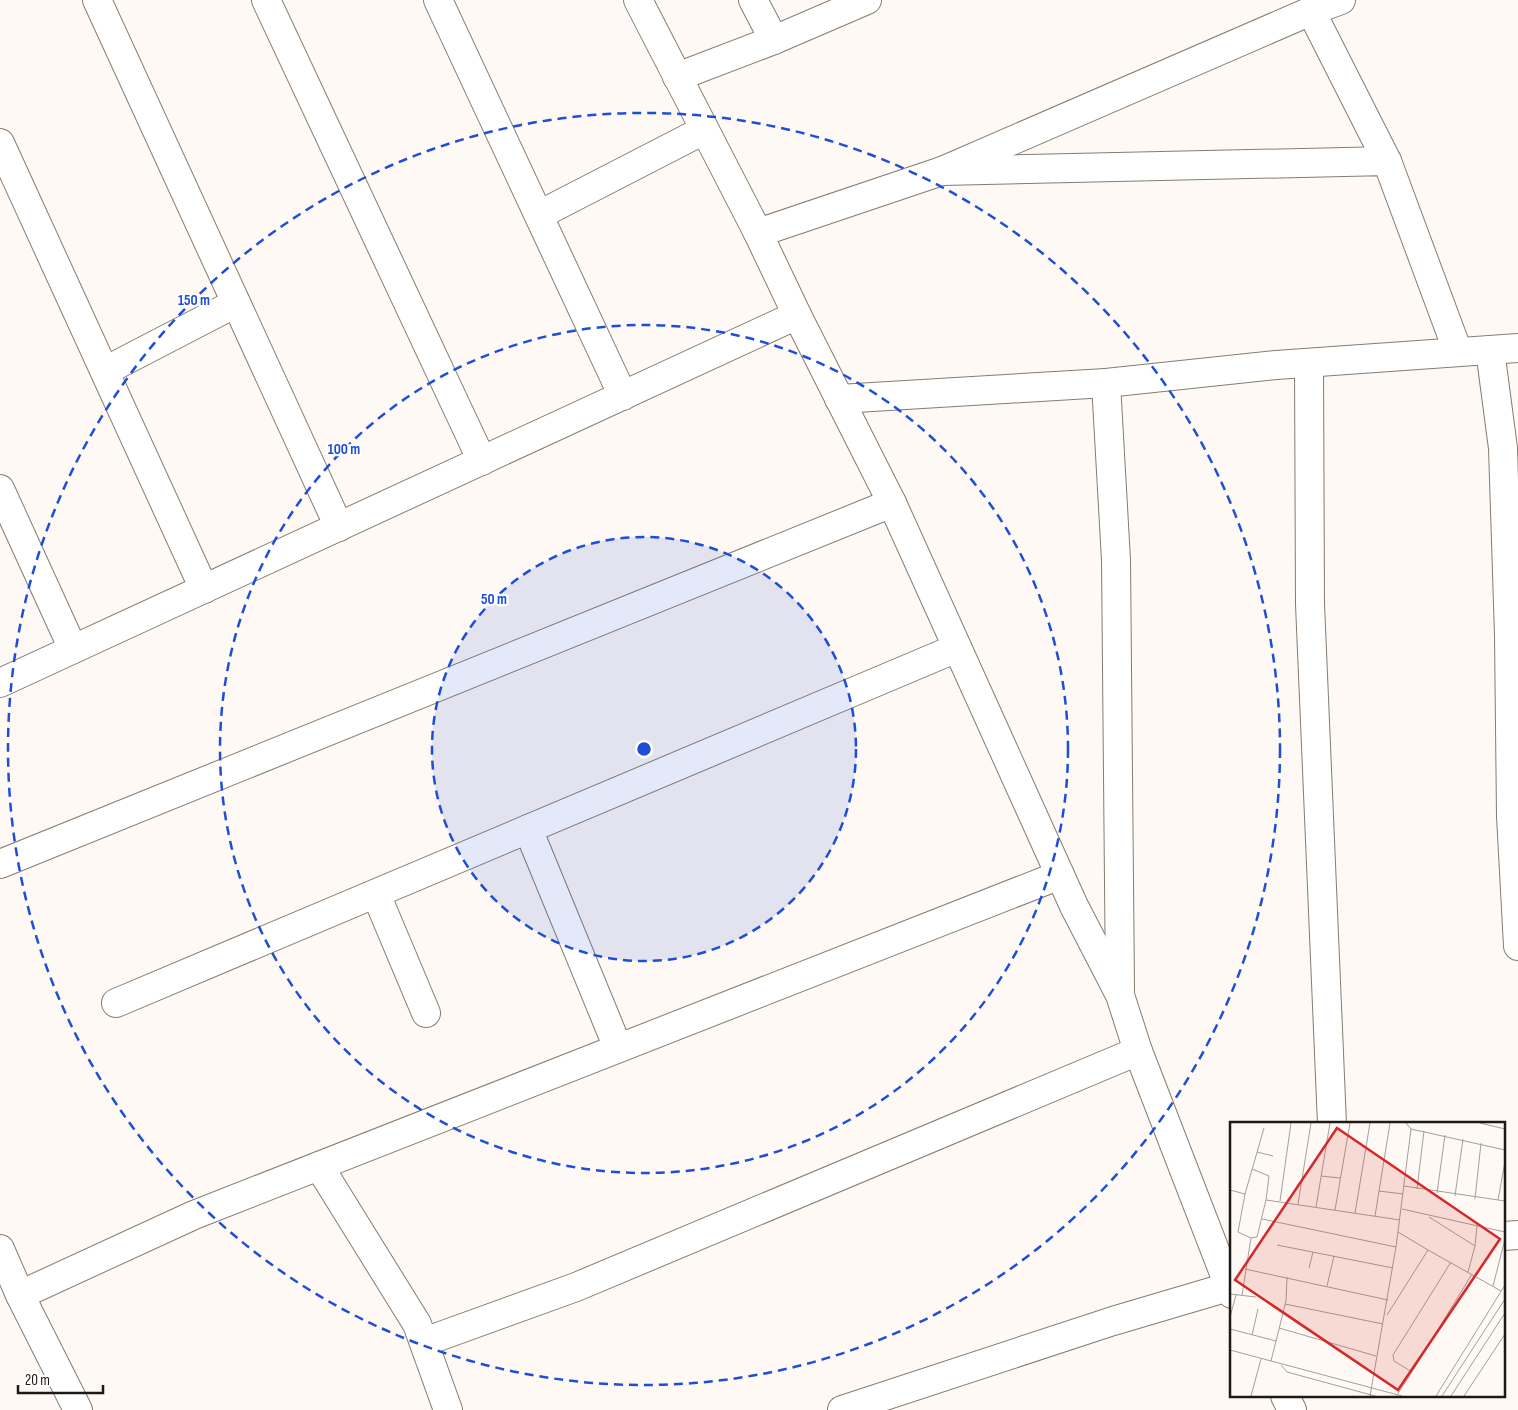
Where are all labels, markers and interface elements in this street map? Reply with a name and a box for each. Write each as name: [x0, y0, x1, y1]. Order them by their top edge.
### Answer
text: 150 m: [178, 291, 210, 310]
text: 100 m: [328, 440, 360, 459]
text: 50 m: [481, 590, 507, 609]
centre of rings: [635, 740, 653, 758]
inset map: [1230, 1122, 1506, 1398]
scale bar: [18, 1362, 102, 1394]
text: 20 m: [25, 1371, 50, 1390]

